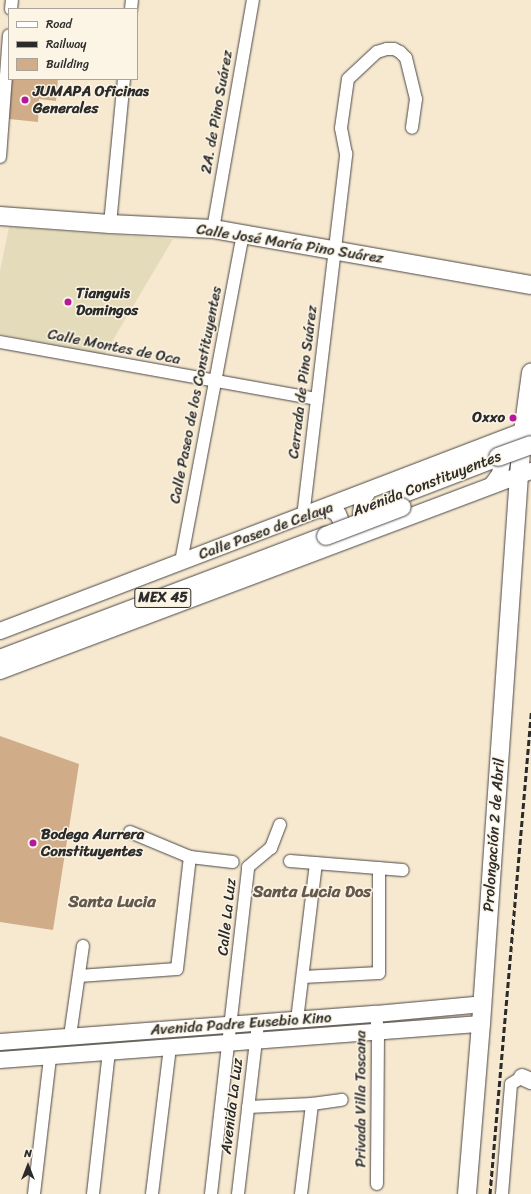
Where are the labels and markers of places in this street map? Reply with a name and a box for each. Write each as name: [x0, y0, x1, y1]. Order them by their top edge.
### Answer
place label: JUMAPA Oficinas Generales: [33, 82, 149, 117]
marker: JUMAPA Oficinas Generales: [20, 95, 30, 105]
place label: Tianguis Domingos: [76, 284, 138, 319]
marker: Tianguis Domingos: [63, 297, 73, 307]
place label: Oxxo: [472, 409, 505, 427]
marker: Oxxo: [508, 413, 518, 423]
place label: Bodega Aurrera Constituyentes: [41, 825, 144, 860]
marker: Bodega Aurrera Constituyentes: [28, 838, 38, 848]

